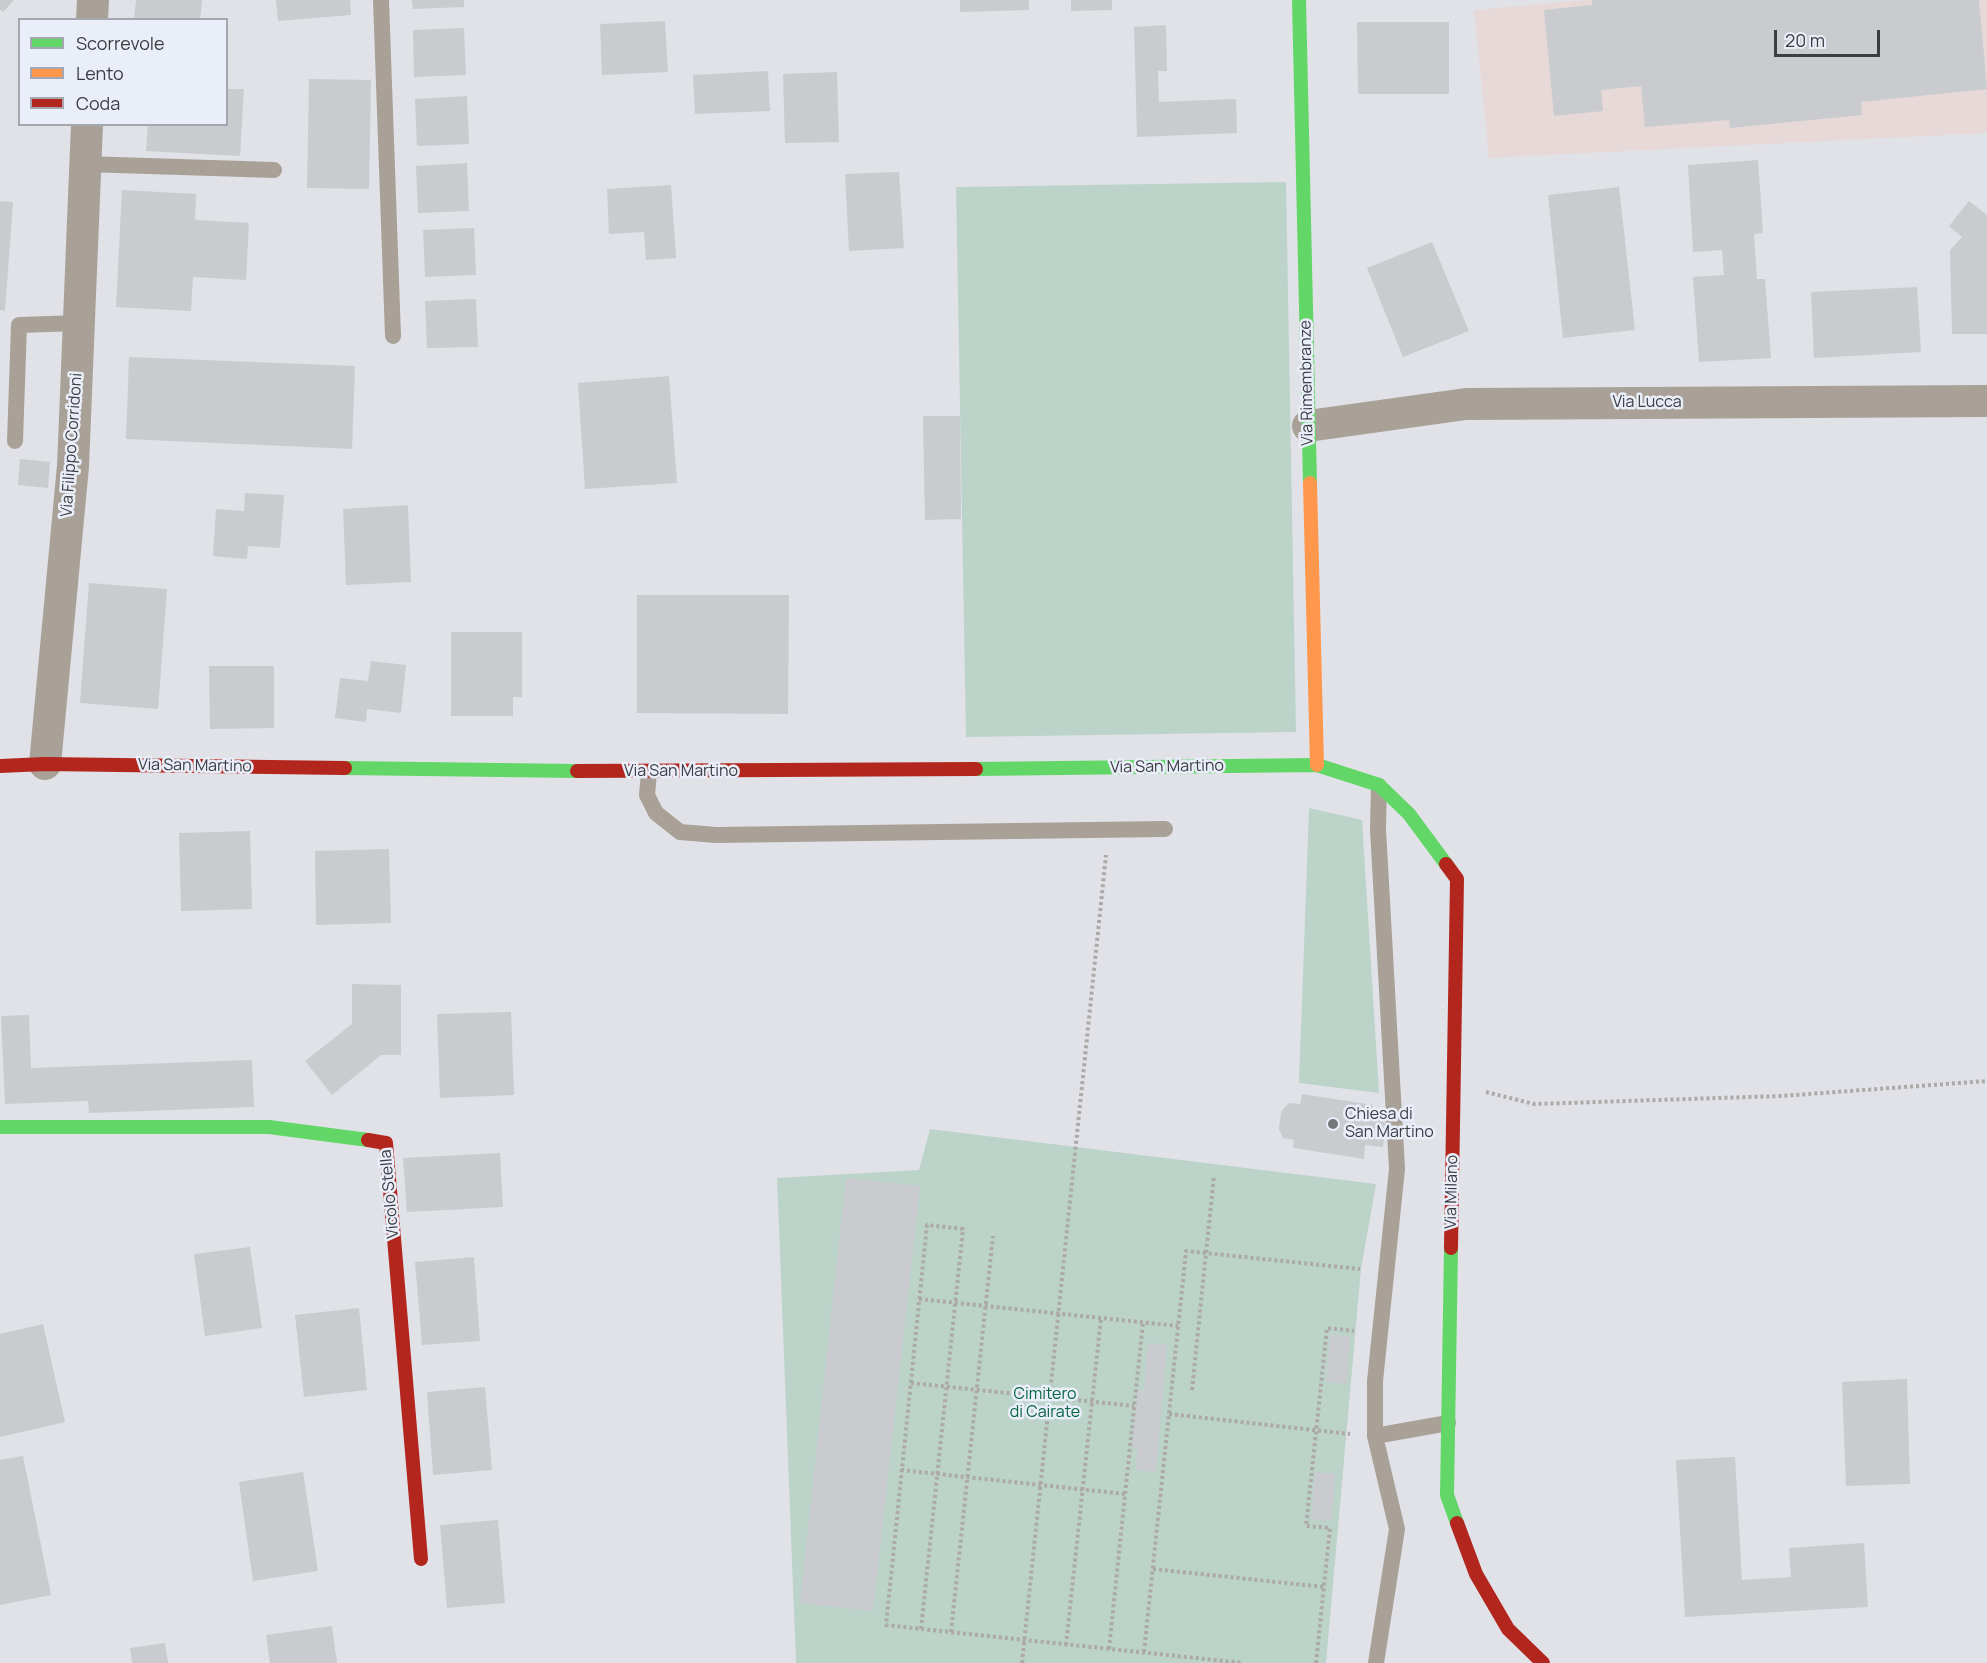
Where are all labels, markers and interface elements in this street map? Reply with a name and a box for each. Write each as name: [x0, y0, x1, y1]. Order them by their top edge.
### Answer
legend: [18, 18, 228, 126]
scale bar: [1777, 18, 1884, 56]
text: 20 m: [1785, 28, 1825, 52]
text: Scorrevole: [76, 31, 165, 55]
text: Lento: [76, 61, 124, 85]
text: Coda: [76, 91, 120, 115]
street label: Via Rimembranze: [1296, 320, 1318, 446]
street label: Via Filippo Corridoni: [57, 372, 87, 518]
street label: Via Lucca: [1612, 393, 1682, 413]
street label: Via San Martino: [138, 755, 252, 777]
street label: Via San Martino: [1110, 756, 1224, 778]
street label: Via San Martino: [624, 762, 738, 782]
place label: Chiesa di San Martino: [1345, 1105, 1434, 1143]
marker: Chiesa di San Martino: [1326, 1117, 1340, 1131]
street label: Vicolo Stella: [377, 1149, 403, 1239]
street label: Via Milano: [1442, 1155, 1462, 1229]
park label: Cimitero di Cairate: [1010, 1385, 1080, 1423]

